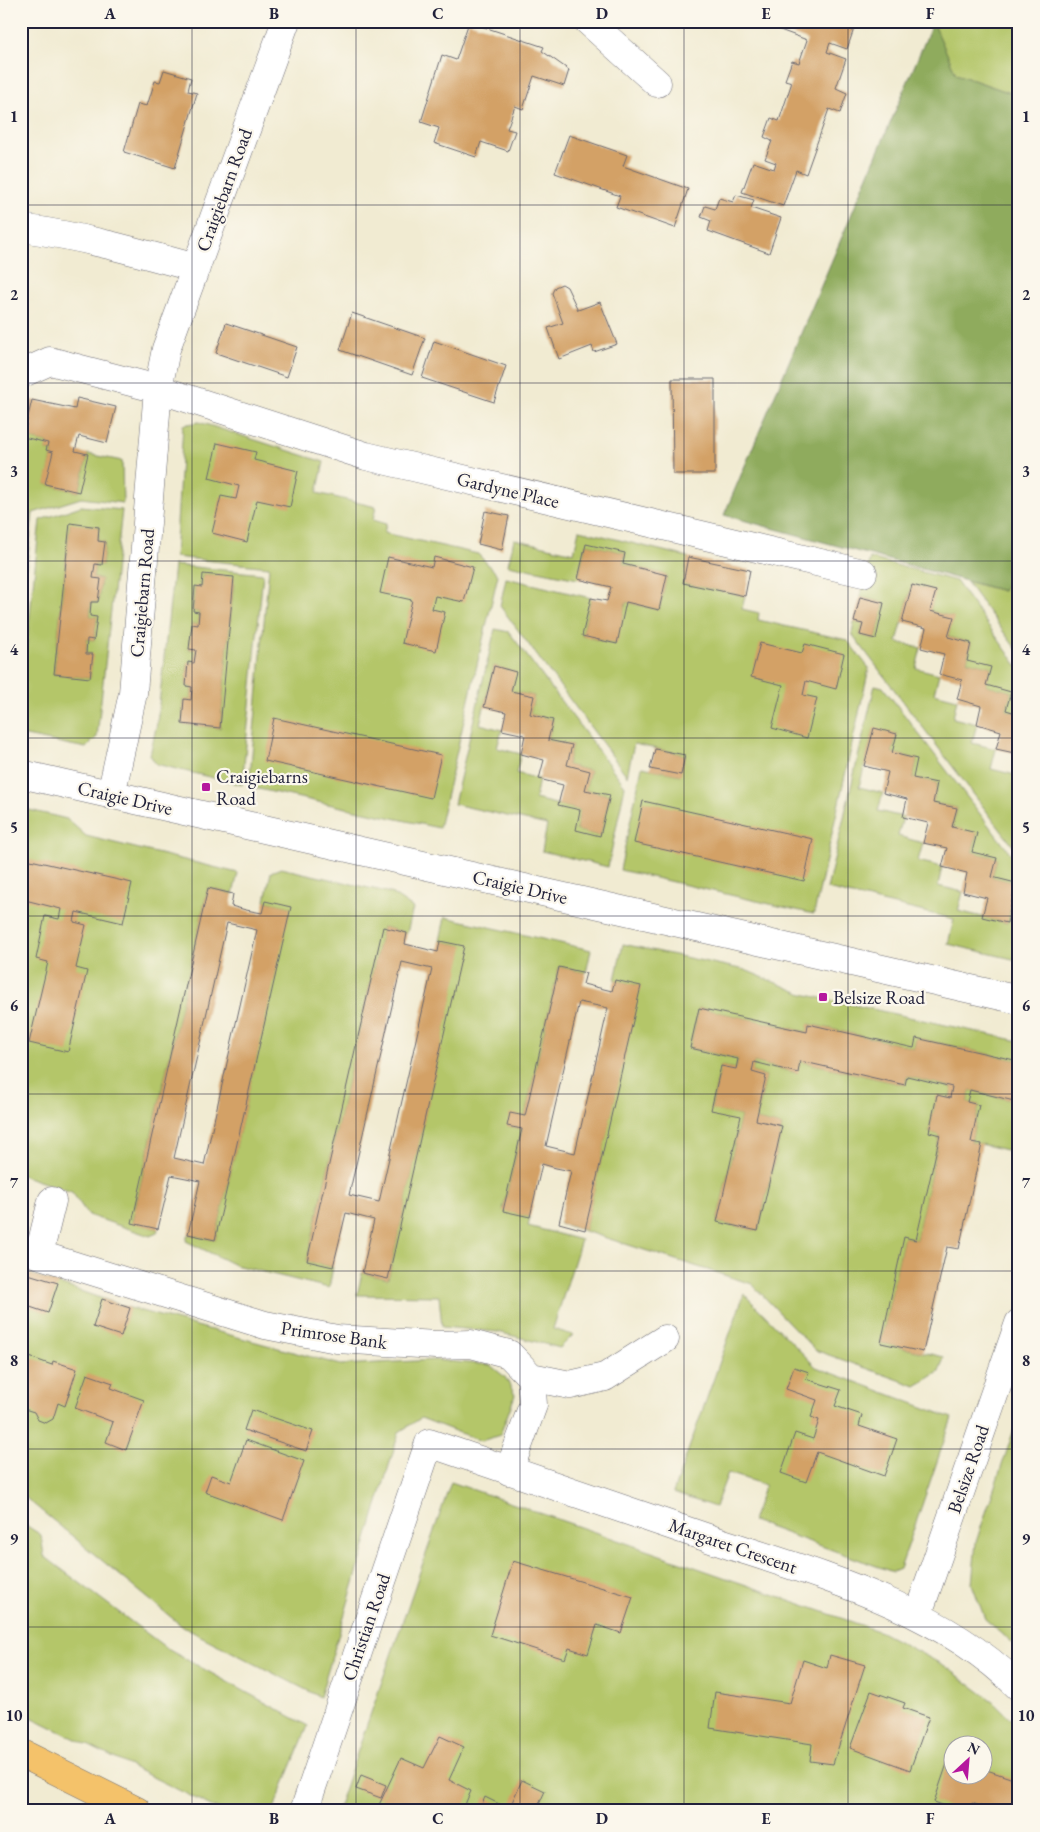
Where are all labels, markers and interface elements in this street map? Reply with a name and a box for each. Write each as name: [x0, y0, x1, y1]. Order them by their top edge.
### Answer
text: A: [103, 3, 116, 24]
text: B: [269, 3, 279, 24]
text: C: [432, 3, 444, 24]
text: D: [596, 3, 608, 24]
text: E: [761, 3, 771, 24]
text: F: [926, 3, 935, 24]
text: 1: [10, 106, 18, 127]
text: 1: [1022, 106, 1030, 127]
street label: Craigiebarn Road: [190, 125, 258, 255]
text: 2: [10, 284, 19, 305]
text: 2: [1022, 284, 1031, 305]
text: 3: [10, 461, 18, 482]
text: 3: [1022, 461, 1030, 482]
street label: Gardyne Place: [454, 466, 562, 514]
street label: Craigiebarn Road: [124, 527, 160, 659]
text: 4: [10, 639, 19, 660]
text: 4: [1022, 639, 1031, 660]
place label: Craigiebarns Road: [216, 764, 308, 811]
street label: Craigie Drive: [75, 775, 175, 821]
marker: Craigiebarns Road: [200, 781, 212, 793]
text: 5: [10, 817, 18, 838]
text: 5: [1022, 817, 1030, 838]
street label: Craigie Drive: [470, 864, 570, 910]
place label: Belsize Road: [833, 985, 925, 1010]
marker: Belsize Road: [817, 991, 829, 1003]
text: 6: [10, 995, 19, 1016]
text: 6: [1022, 995, 1031, 1016]
text: 7: [10, 1172, 19, 1193]
text: 7: [1022, 1172, 1031, 1193]
street label: Primrose Bank: [279, 1315, 390, 1355]
text: 8: [10, 1350, 18, 1371]
text: 8: [1022, 1350, 1030, 1371]
street label: Belsize Road: [941, 1421, 995, 1517]
street label: Margaret Crescent: [665, 1512, 801, 1580]
text: 9: [10, 1528, 19, 1549]
text: 9: [1022, 1528, 1031, 1549]
street label: Christian Road: [336, 1570, 396, 1684]
text: 10: [6, 1705, 23, 1726]
text: 10: [1018, 1705, 1035, 1726]
north arrow: [942, 1734, 992, 1784]
text: N: [965, 1738, 983, 1759]
text: A: [103, 1808, 116, 1829]
text: B: [269, 1808, 279, 1829]
text: C: [432, 1808, 444, 1829]
text: D: [596, 1808, 608, 1829]
text: E: [761, 1808, 771, 1829]
text: F: [926, 1808, 935, 1829]

